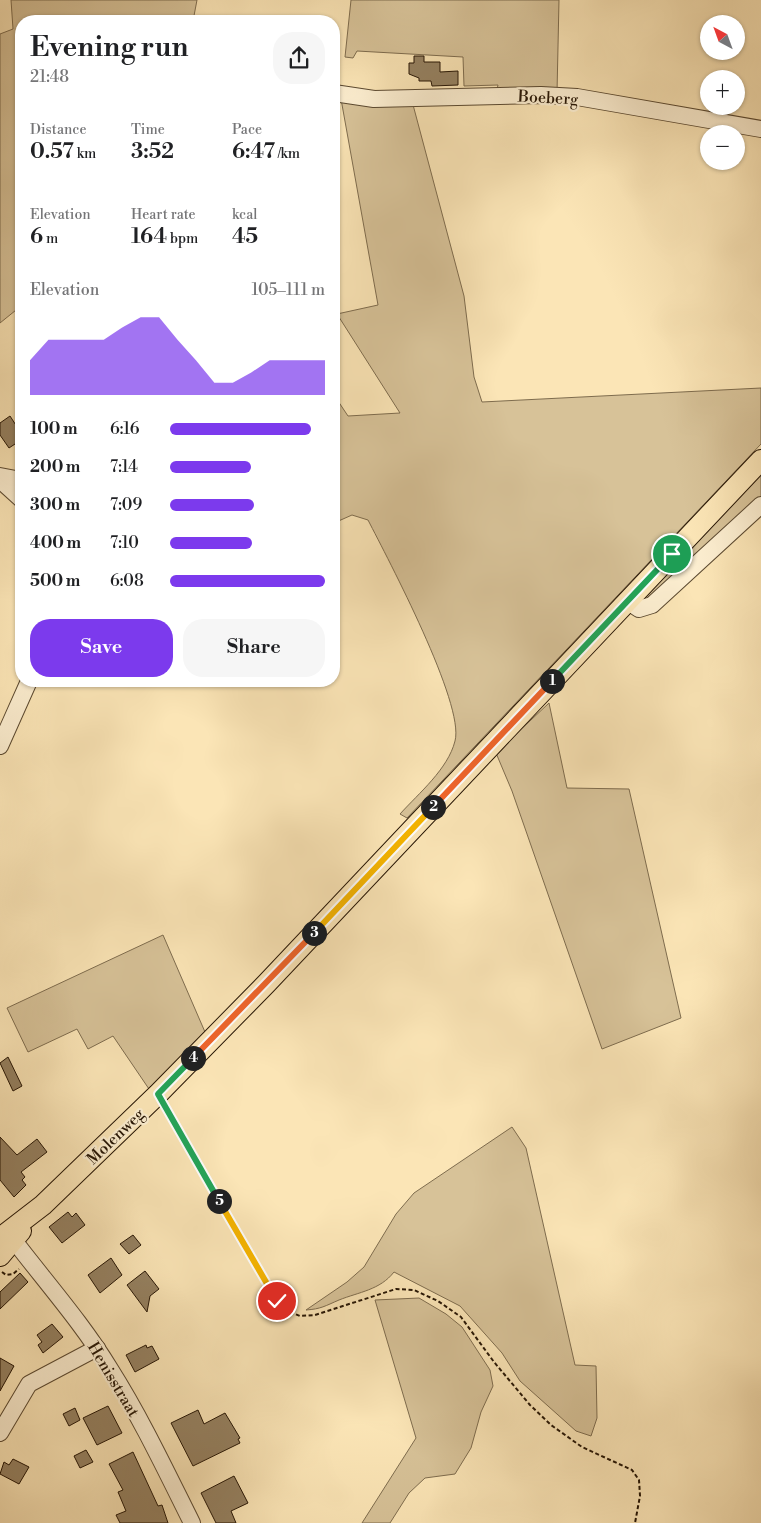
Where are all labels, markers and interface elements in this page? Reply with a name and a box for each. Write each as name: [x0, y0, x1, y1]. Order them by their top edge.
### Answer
north arrow: [700, 15, 745, 60]
map controls: [700, 15, 745, 170]
text: Evening run: [30, 30, 189, 65]
button: share: [273, 32, 325, 84]
text: 21:48: [30, 67, 69, 87]
button: +: [700, 70, 745, 115]
street label: Boeberg: [516, 86, 579, 110]
text: Distance: [30, 121, 87, 139]
text: Time: [131, 121, 165, 139]
text: Pace: [232, 121, 262, 139]
button: −: [700, 125, 745, 170]
text: 0.57: [30, 139, 74, 165]
text: 3:52: [131, 139, 174, 165]
text: 6:47: [232, 139, 275, 165]
text: km: [74, 145, 96, 163]
text: /km: [275, 145, 300, 163]
text: Elevation: [30, 206, 91, 224]
text: Heart rate: [131, 206, 196, 224]
text: kcal: [232, 206, 257, 224]
text: 6: [30, 224, 43, 250]
text: 164: [131, 224, 167, 250]
text: 45: [232, 224, 258, 250]
text: m: [43, 230, 58, 248]
text: bpm: [167, 230, 198, 248]
text: Elevation: [30, 280, 99, 300]
text: 105–111 m: [252, 280, 325, 300]
text: 100 m: [30, 419, 78, 439]
text: 6:16: [110, 419, 139, 439]
text: 200 m: [30, 457, 80, 477]
text: 7:14: [110, 457, 138, 477]
text: 300 m: [30, 495, 80, 515]
text: 7:09: [110, 495, 142, 515]
text: 400 m: [30, 533, 81, 553]
text: 7:10: [110, 533, 139, 553]
pin: [651, 533, 693, 575]
icon: arrive: [658, 540, 686, 568]
text: 500 m: [30, 571, 80, 591]
text: 6:08: [110, 571, 144, 591]
button: Save: [30, 619, 173, 677]
button: Share: [183, 619, 325, 677]
pin: 1: [540, 668, 564, 694]
text: 1: [549, 672, 556, 690]
pin: 2: [420, 794, 446, 820]
text: 2: [429, 798, 438, 816]
pin: 3: [302, 920, 326, 946]
text: 3: [310, 924, 319, 942]
pin: 4: [180, 1046, 206, 1070]
text: 4: [189, 1049, 198, 1067]
street label: Molenweg: [83, 1104, 149, 1169]
pin: 5: [206, 1188, 232, 1214]
text: 5: [215, 1192, 224, 1210]
pin: [256, 1280, 298, 1322]
icon: check: [263, 1287, 291, 1315]
street label: Henisstraat: [83, 1338, 144, 1421]

